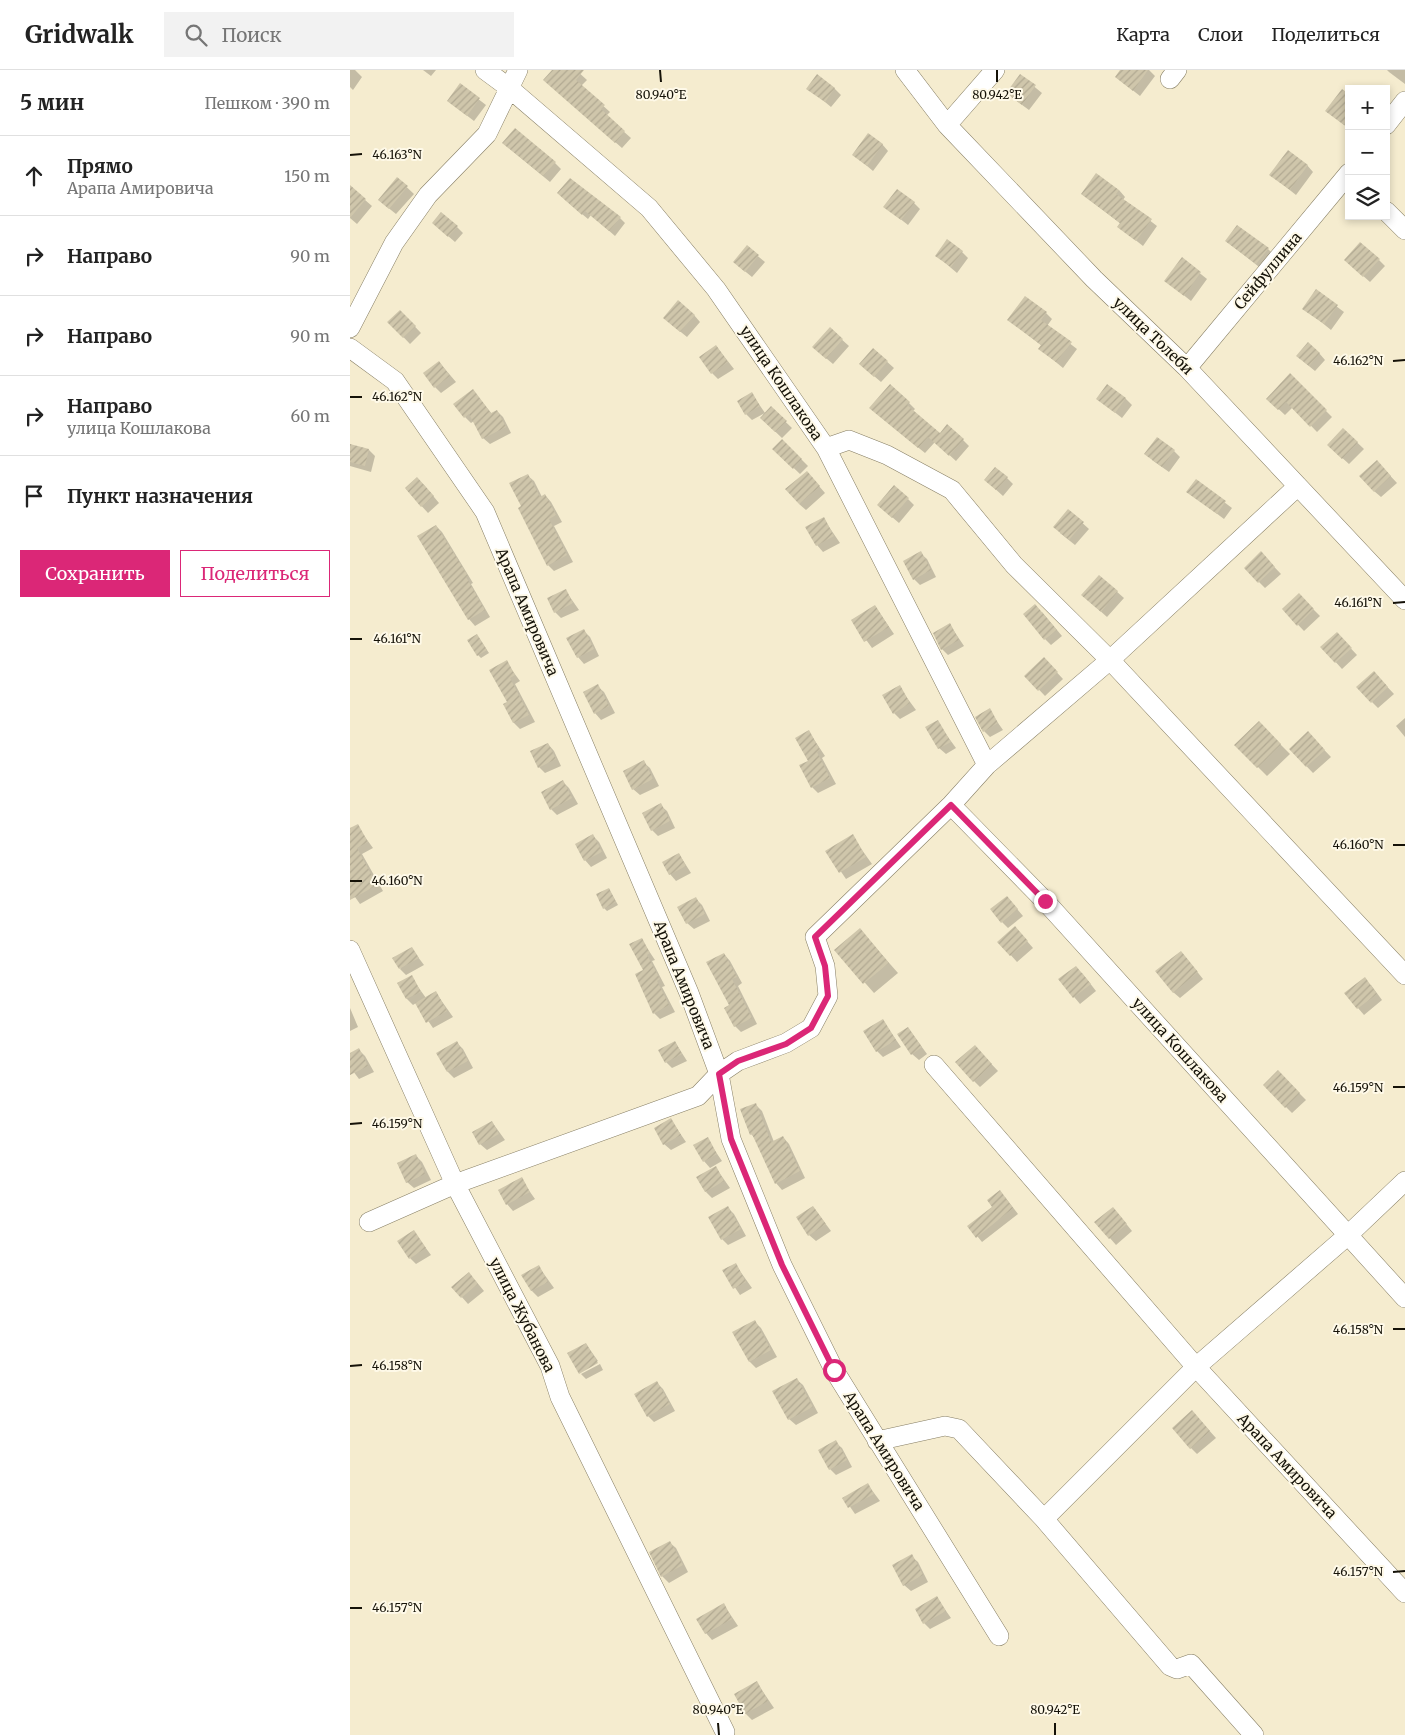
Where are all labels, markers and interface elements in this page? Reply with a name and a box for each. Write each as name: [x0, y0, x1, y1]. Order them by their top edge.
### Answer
search box: [164, 12, 514, 57]
text: Gridwalk: [25, 19, 134, 50]
icon: search: [182, 21, 210, 49]
text: Поиск: [222, 23, 282, 47]
text: Карта: [1116, 23, 1170, 46]
text: Слои: [1198, 23, 1243, 46]
text: Поделиться: [1271, 23, 1380, 46]
map controls: [1345, 85, 1390, 220]
button: +: [1345, 85, 1390, 130]
text: 80.940°E: [636, 87, 687, 102]
text: 80.942°E: [972, 87, 1022, 102]
text: 5 мин: [20, 89, 84, 116]
text: Пешком · 390 m: [204, 93, 330, 113]
button: −: [1345, 130, 1390, 175]
text: 46.163°N: [372, 147, 422, 162]
text: Прямо: [67, 154, 133, 178]
icon: ahead: [20, 162, 48, 190]
text: 150 m: [284, 166, 330, 186]
button: layers: [1345, 175, 1390, 220]
text: Арапа Амировича: [67, 178, 214, 198]
street label: Сейфуллина: [1230, 228, 1306, 313]
icon: right: [20, 242, 48, 270]
text: Направо: [67, 244, 152, 268]
text: 90 m: [290, 246, 330, 266]
street label: улица Толеби: [1109, 293, 1197, 379]
street label: улица Кошлакова: [736, 321, 827, 444]
icon: right: [20, 322, 48, 350]
text: Направо: [67, 324, 152, 348]
text: 90 m: [290, 326, 330, 346]
text: 46.162°N: [1333, 353, 1384, 368]
text: 46.162°N: [372, 389, 423, 404]
text: Направо: [67, 394, 152, 418]
icon: right: [20, 402, 48, 430]
text: 60 m: [290, 406, 330, 426]
text: улица Кошлакова: [67, 418, 211, 438]
icon: arrive: [20, 482, 48, 510]
text: Пункт назначения: [67, 484, 253, 508]
street label: Арапа Амировича: [491, 544, 563, 679]
button: Сохранить: [20, 550, 170, 597]
button: Поделиться: [180, 550, 330, 597]
text: 46.161°N: [1334, 595, 1383, 610]
text: 46.161°N: [373, 631, 422, 646]
text: 46.160°N: [1332, 837, 1384, 852]
text: 46.160°N: [371, 873, 423, 888]
route end: [1034, 890, 1057, 913]
street label: Арапа Амировича: [650, 917, 719, 1052]
street label: улица Кошлакова: [1128, 993, 1233, 1106]
text: 46.159°N: [1333, 1080, 1384, 1095]
text: 46.159°N: [372, 1116, 423, 1131]
street label: улица Жубанова: [485, 1254, 560, 1375]
text: 46.158°N: [1333, 1322, 1384, 1337]
text: 46.158°N: [372, 1358, 423, 1373]
route start: [823, 1359, 846, 1382]
street label: Арапа Амировича: [839, 1387, 929, 1514]
street label: Арапа Амировича: [1233, 1408, 1341, 1522]
text: 46.157°N: [1333, 1564, 1384, 1579]
text: 46.157°N: [372, 1600, 423, 1615]
text: 80.940°E: [693, 1702, 744, 1717]
text: 80.942°E: [1030, 1702, 1080, 1717]

